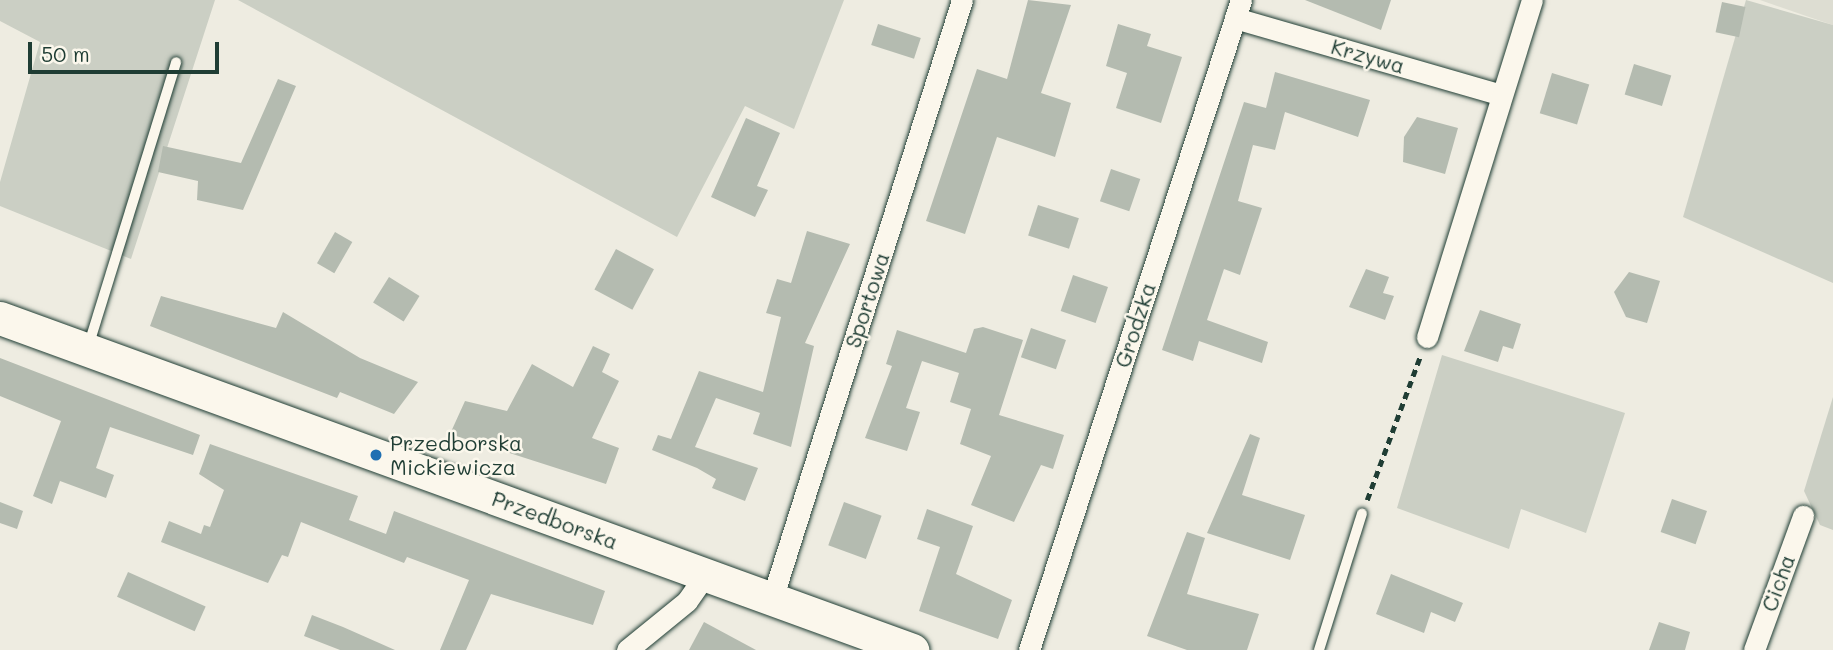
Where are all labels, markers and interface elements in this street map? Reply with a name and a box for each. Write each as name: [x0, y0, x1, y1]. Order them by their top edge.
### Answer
scale bar: [32, 28, 222, 72]
street label: Krzywa: [1328, 34, 1408, 78]
text: 50 m: [41, 40, 90, 67]
street label: Sportowa: [840, 249, 894, 351]
street label: Grodzka: [1109, 279, 1161, 371]
place label: Przedborska Mickiewicza: [390, 430, 522, 480]
marker: Przedborska Mickiewicza: [368, 447, 384, 463]
street label: Przedborska: [489, 486, 621, 554]
street label: Cicha: [1756, 551, 1800, 615]

